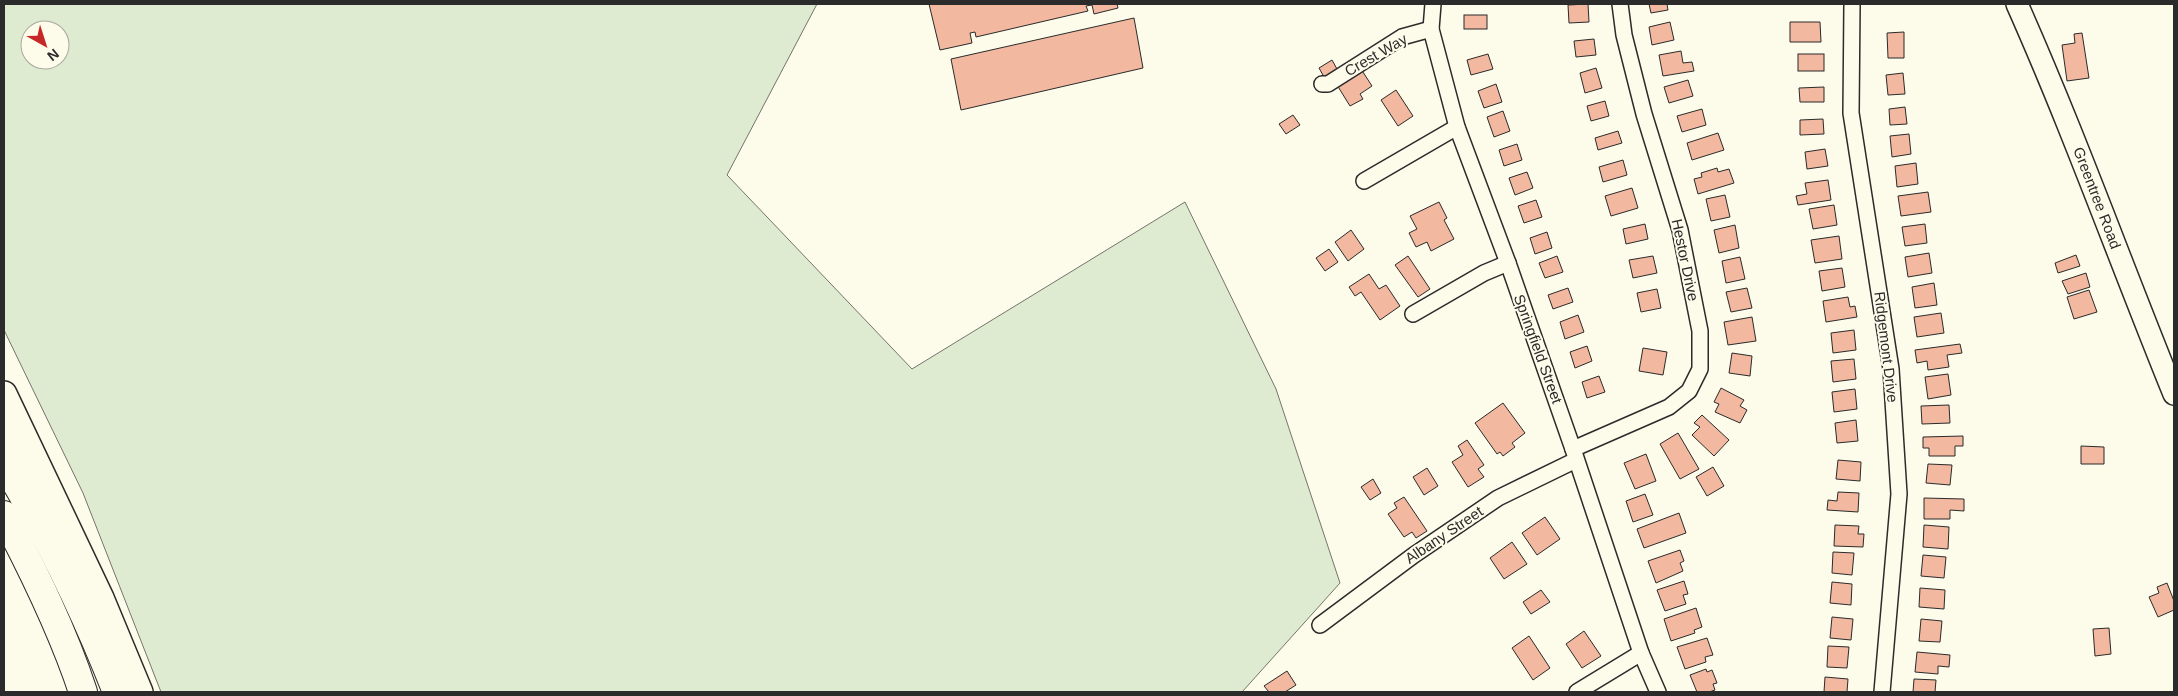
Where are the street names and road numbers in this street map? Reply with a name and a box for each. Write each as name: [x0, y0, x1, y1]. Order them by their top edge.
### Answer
street label: Crest Way: [1341, 30, 1411, 79]
street label: Greentree Road: [2070, 145, 2125, 251]
street label: Hestor Drive: [1669, 217, 1702, 302]
street label: Ridgemont Drive: [1871, 290, 1902, 403]
street label: Springfield Street: [1511, 292, 1566, 407]
street label: Albany Street: [1402, 502, 1486, 567]

